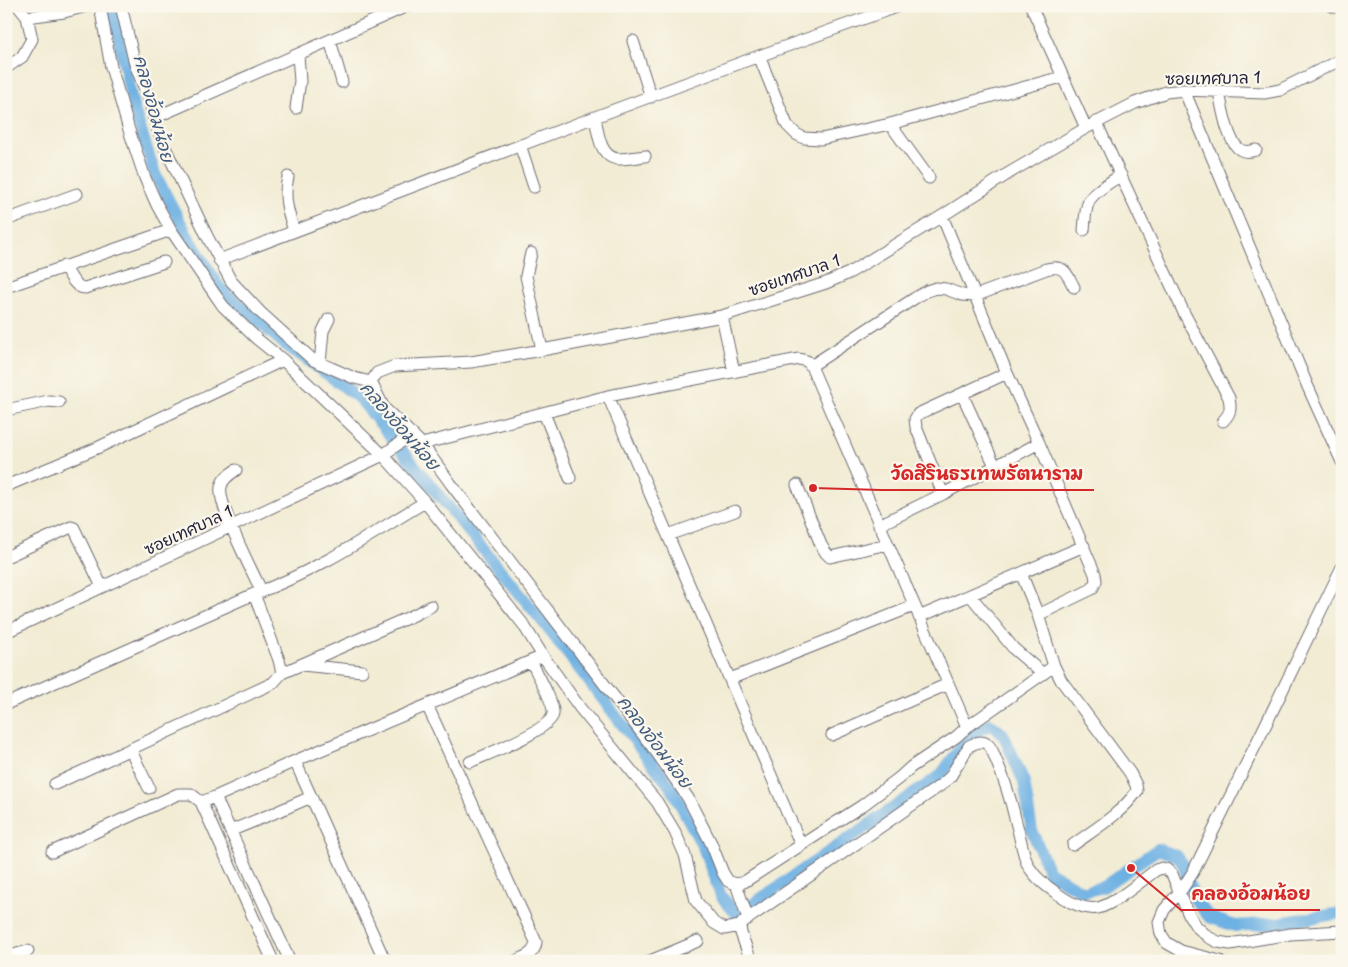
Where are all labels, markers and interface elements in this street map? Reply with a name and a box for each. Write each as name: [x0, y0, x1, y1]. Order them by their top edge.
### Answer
water label: คลองอ้อมน้อย: [128, 51, 183, 166]
street label: ซอยเทศบาล 1: [1165, 64, 1261, 90]
street label: ซอยเทศบาล 1: [745, 247, 843, 301]
water label: คลองอ้อมน้อย: [355, 375, 448, 476]
callout: วัดสิรินธรเทพรัตนาราม: [881, 457, 1094, 490]
text: วัดสิรินธรเทพรัตนาราม: [891, 459, 1083, 486]
street label: ซอยเทศบาล 1: [140, 498, 236, 560]
water label: คลองอ้อมน้อย: [612, 689, 701, 794]
callout: คลองอ้อมน้อย: [1181, 877, 1320, 910]
text: คลองอ้อมน้อย: [1191, 879, 1311, 906]

